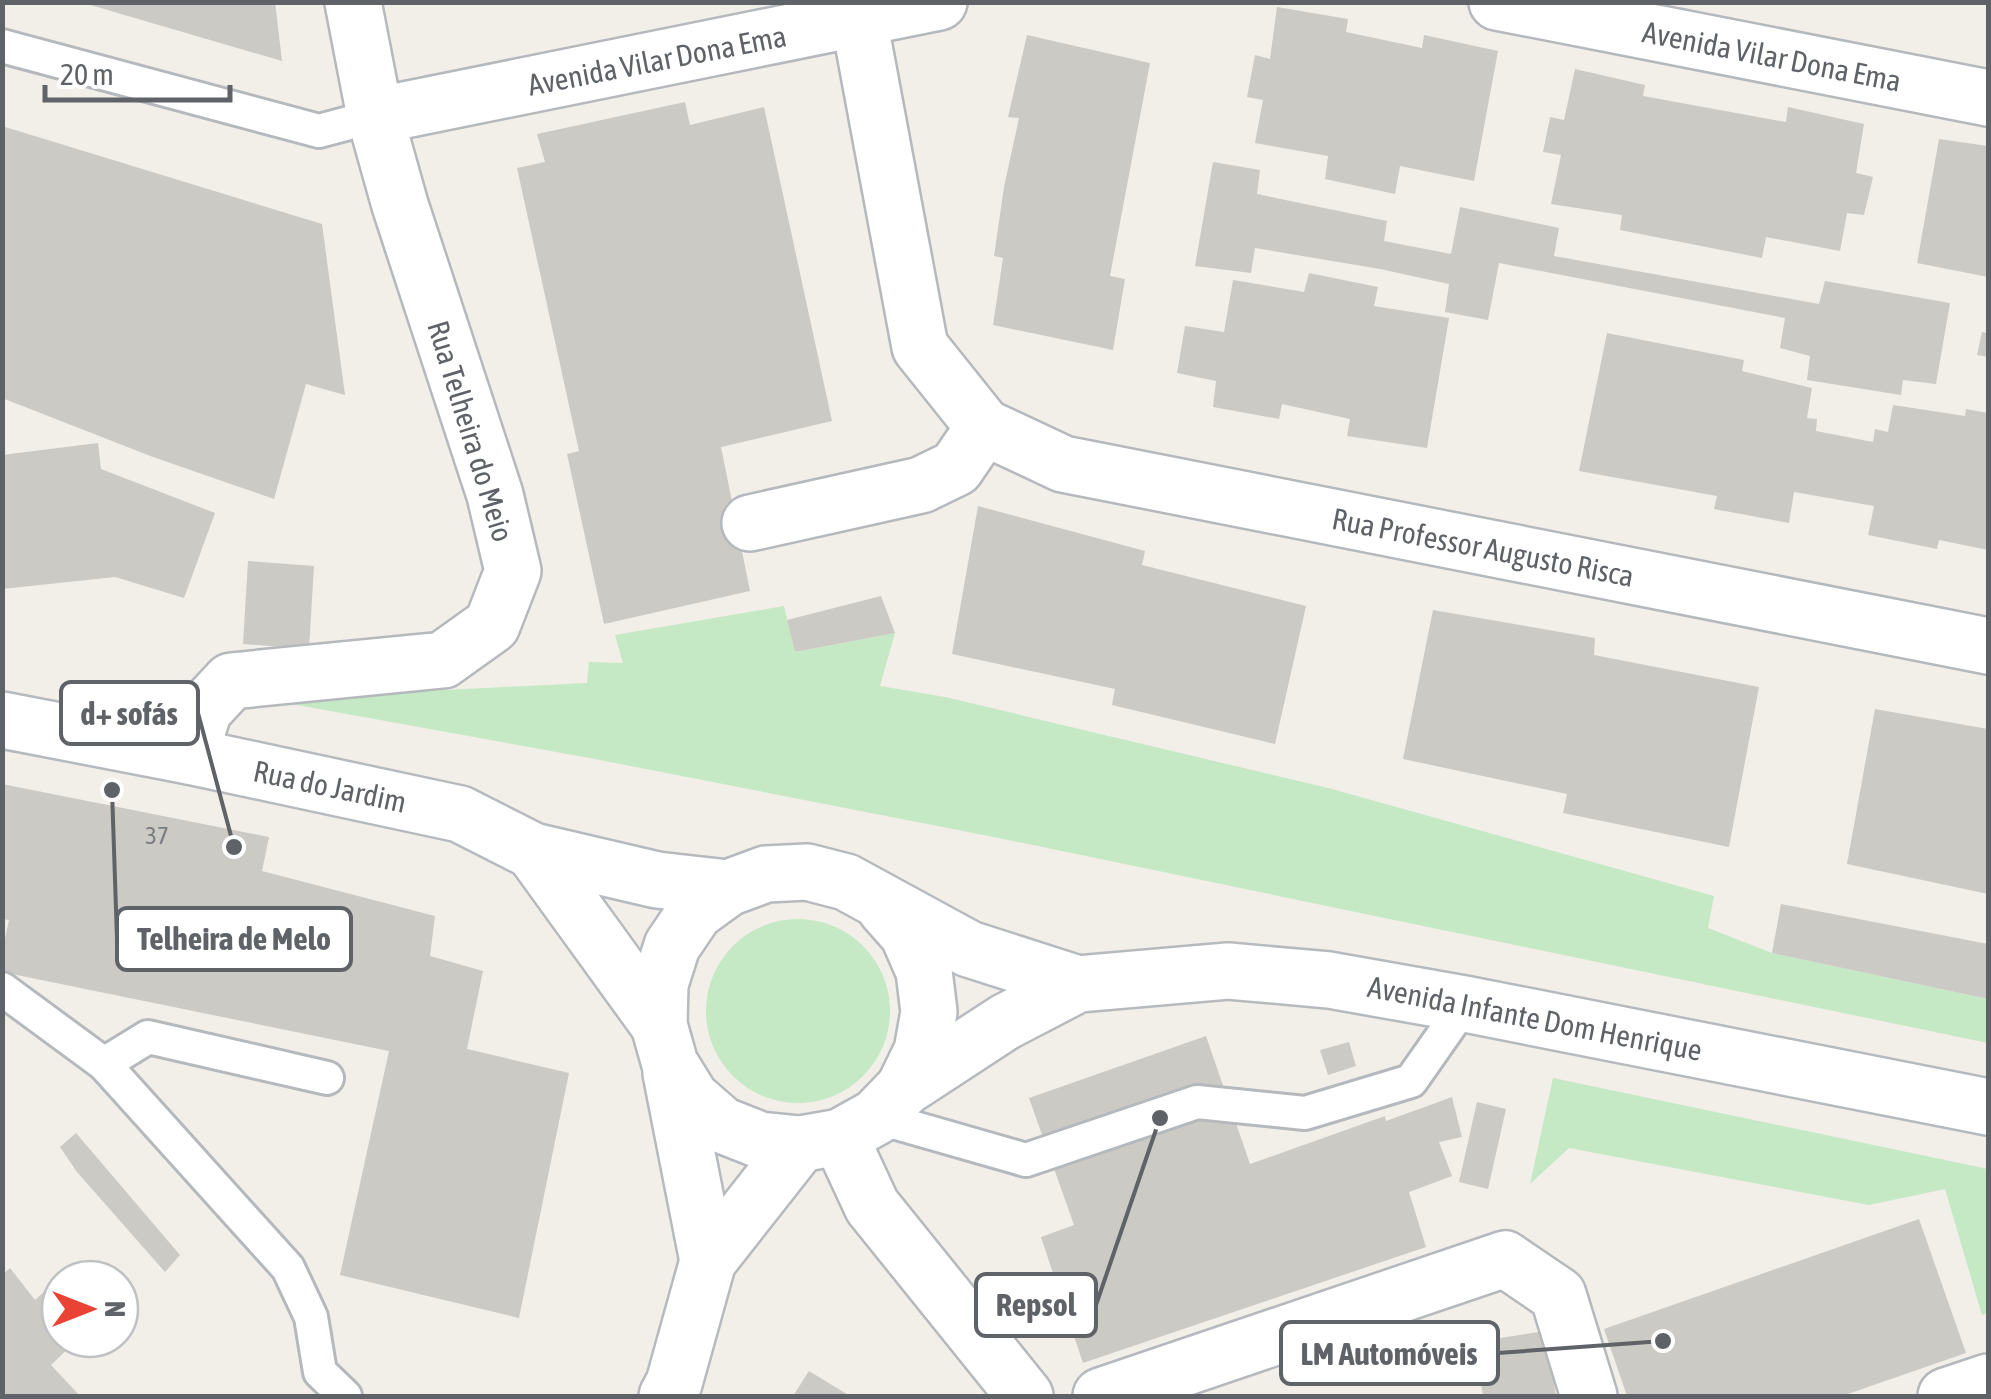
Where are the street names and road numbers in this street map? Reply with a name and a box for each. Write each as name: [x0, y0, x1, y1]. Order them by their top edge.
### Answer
street label: Avenida Vilar Dona Ema: [1640, 14, 1904, 98]
street label: Avenida Vilar Dona Ema: [525, 18, 789, 102]
street label: Rua Telheira do Meio: [421, 317, 521, 545]
street label: Rua Professor Augusto Risca: [1329, 501, 1637, 593]
street label: Rua do Jardim: [251, 753, 409, 819]
street label: Avenida Infante Dom Henrique: [1365, 969, 1705, 1067]

